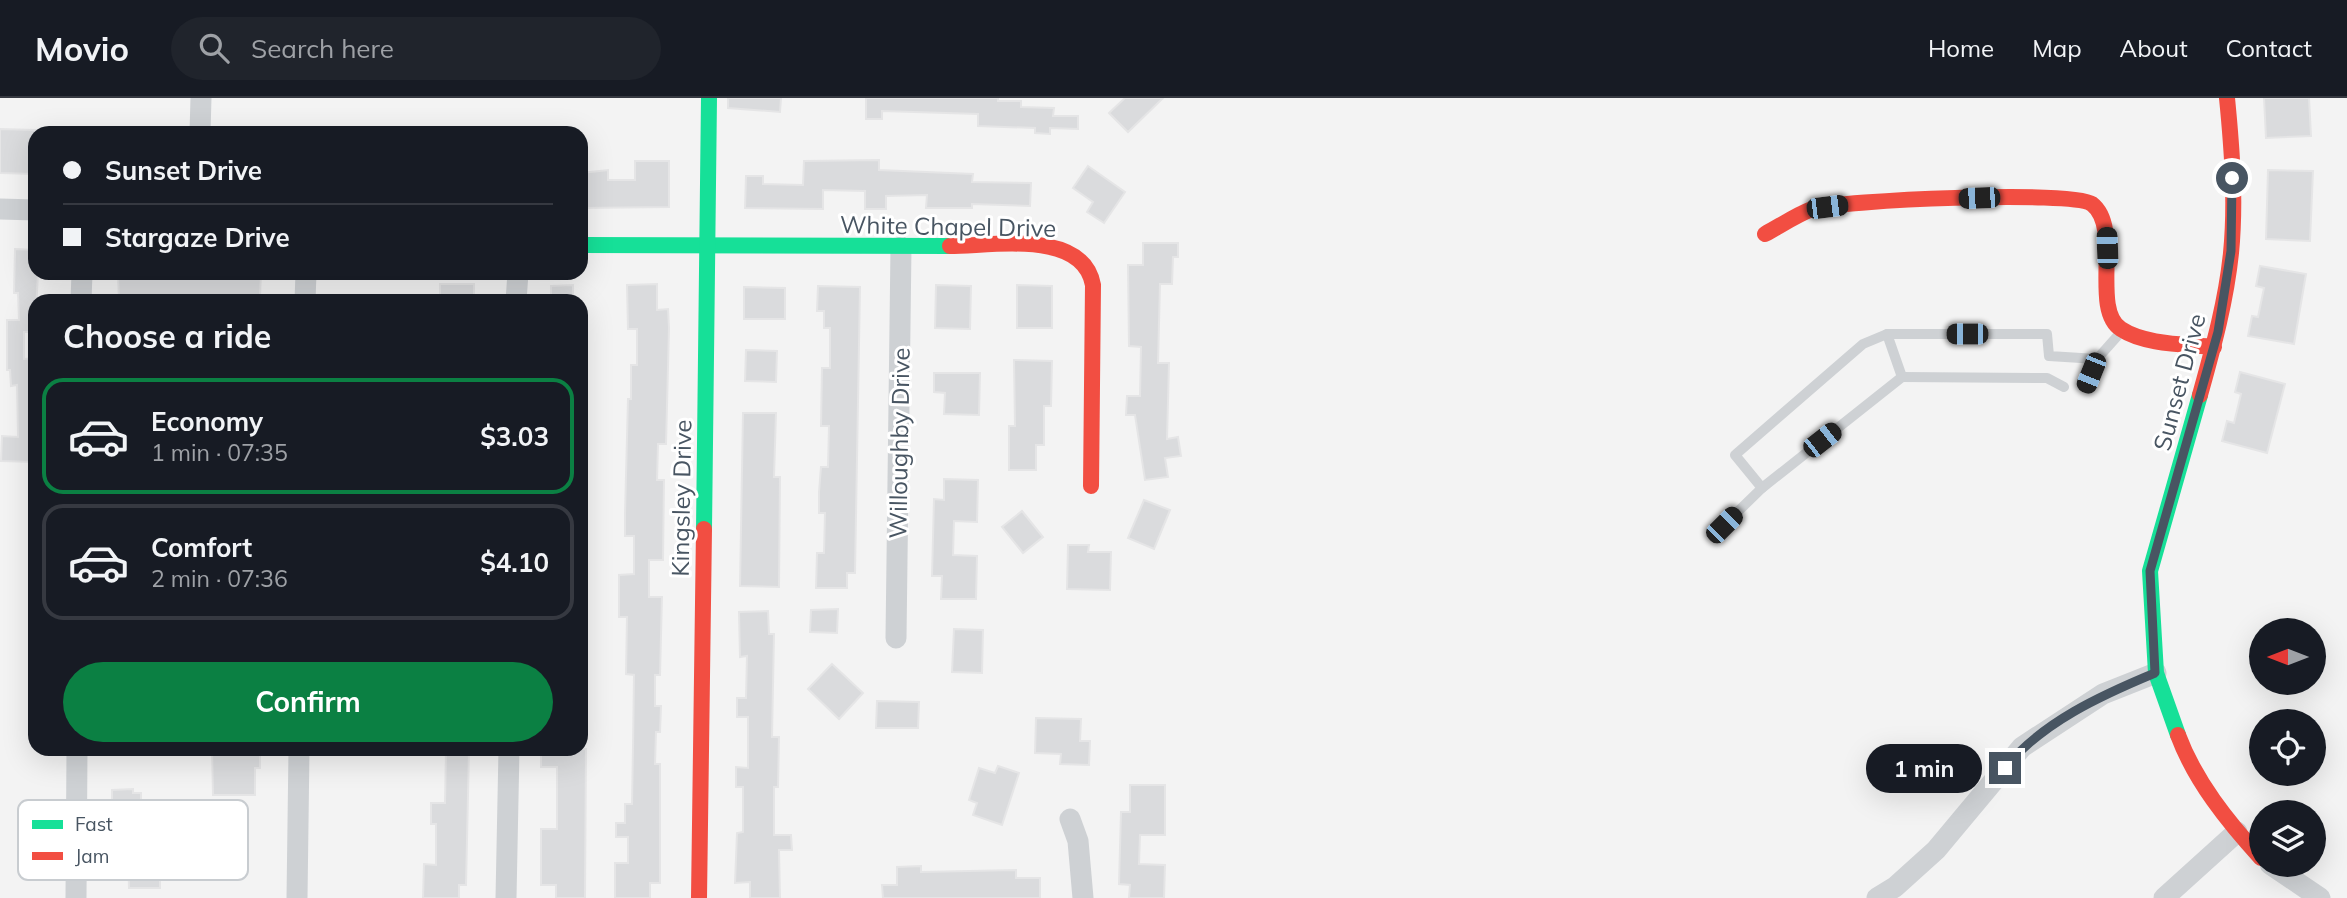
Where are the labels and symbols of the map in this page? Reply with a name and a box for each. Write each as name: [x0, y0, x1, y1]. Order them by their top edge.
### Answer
route start: [2216, 162, 2248, 194]
car: [1958, 187, 2001, 209]
car: [1805, 194, 1850, 220]
street label: White Chapel Drive: [840, 209, 1056, 243]
car: [2096, 227, 2119, 269]
street label: Sunset Drive: [2146, 310, 2212, 454]
car: [1947, 324, 1989, 345]
street label: Willoughby Drive: [882, 347, 916, 539]
car: [2074, 350, 2109, 396]
street label: Kingsley Drive: [665, 419, 697, 577]
car: [1799, 419, 1846, 461]
car: [1702, 503, 1747, 547]
north arrow: [2249, 618, 2326, 695]
callout: 1 min: [1865, 744, 1980, 792]
route end: [1989, 752, 2021, 784]
legend: [18, 800, 248, 880]
text: Fast: [75, 812, 113, 836]
text: Jam: [75, 844, 109, 868]

